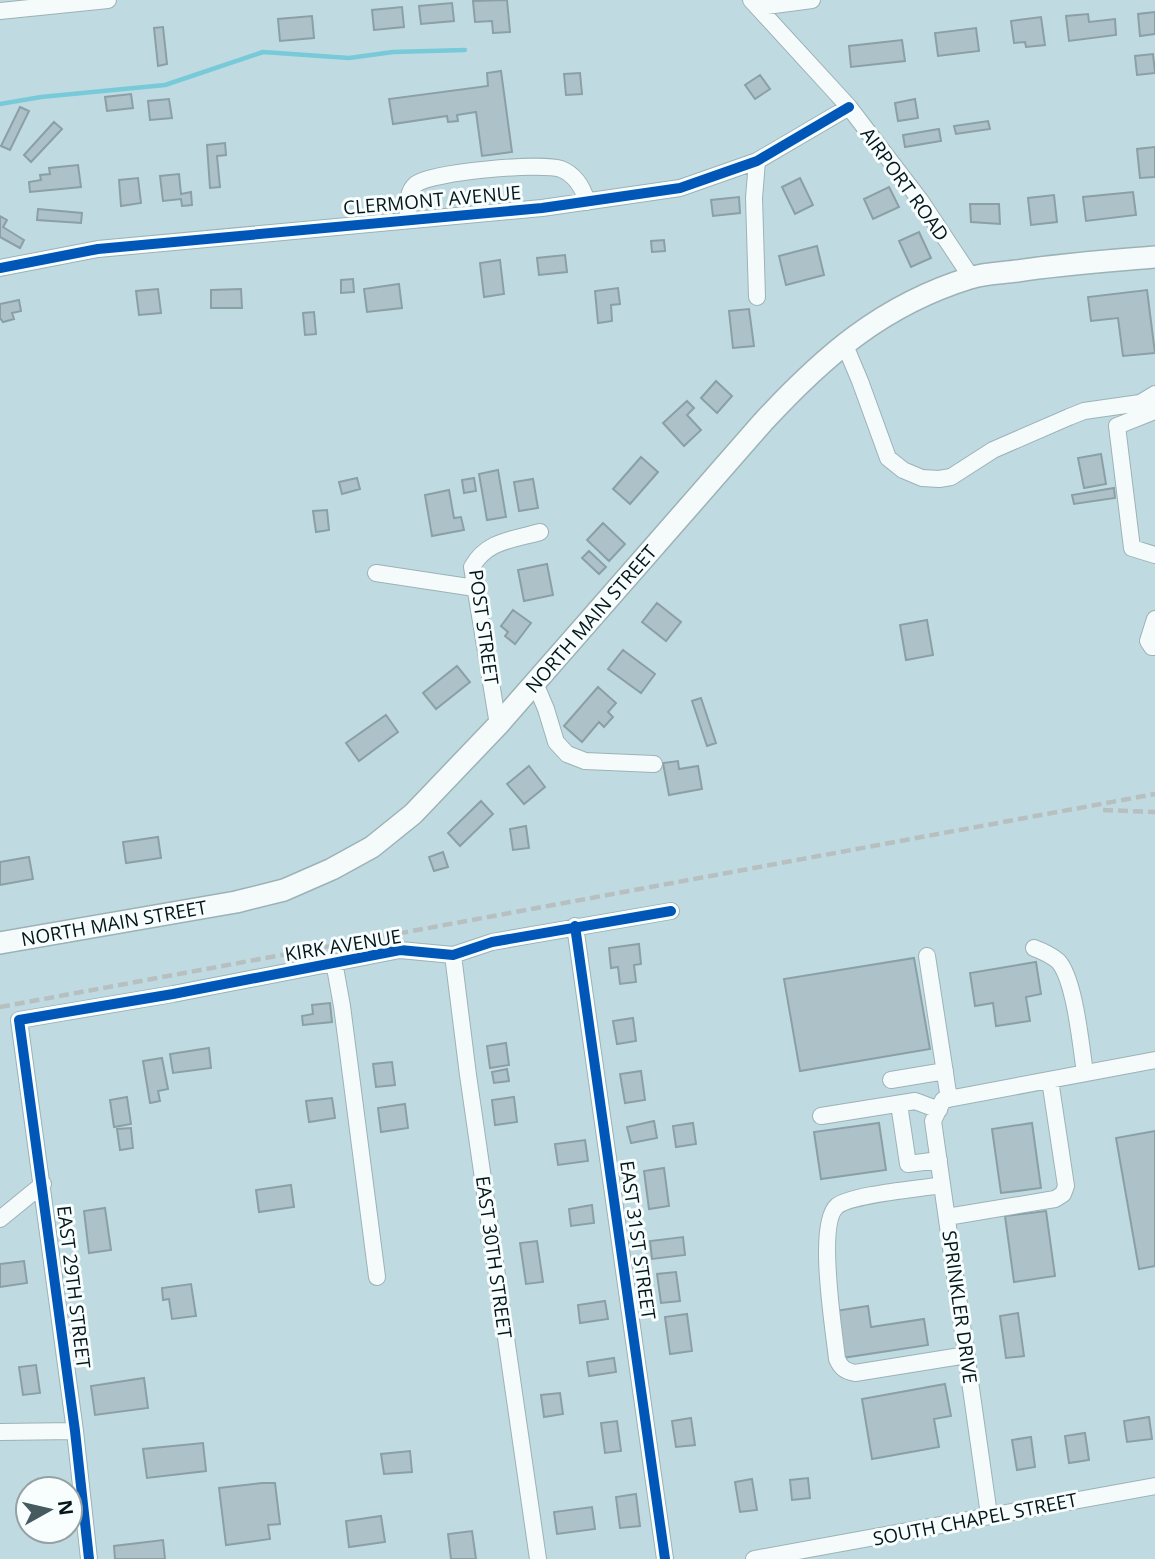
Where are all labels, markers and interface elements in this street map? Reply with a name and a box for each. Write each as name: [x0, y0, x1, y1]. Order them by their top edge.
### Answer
street label: AIRPORT ROAD: [855, 122, 955, 246]
street label: CLERMONT AVENUE: [342, 179, 522, 221]
street label: NORTH MAIN STREET: [519, 539, 663, 698]
street label: POST STREET: [463, 568, 505, 687]
street label: NORTH MAIN STREET: [19, 894, 209, 952]
street label: KIRK AVENUE: [283, 923, 403, 967]
street label: EAST 31ST STREET: [614, 1159, 662, 1322]
street label: EAST 30TH STREET: [470, 1174, 518, 1340]
street label: EAST 29TH STREET: [51, 1204, 97, 1370]
street label: SPRINKLER DRIVE: [936, 1229, 984, 1385]
north arrow: [14, 1475, 84, 1545]
street label: SOUTH CHAPEL STREET: [871, 1486, 1080, 1552]
text: N: [52, 1498, 80, 1517]

